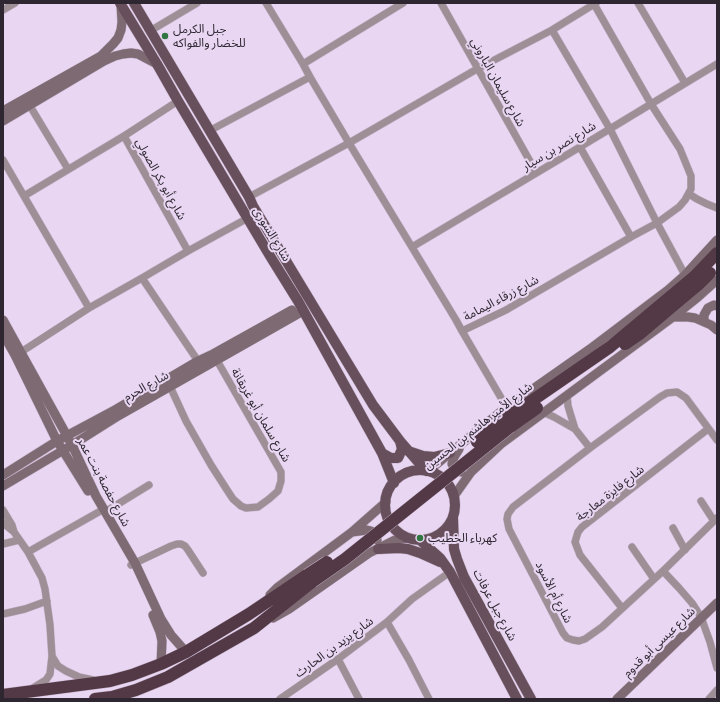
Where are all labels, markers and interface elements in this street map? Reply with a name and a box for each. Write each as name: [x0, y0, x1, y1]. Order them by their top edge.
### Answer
place label: جبل الكرمل للخضار والفواكه: [173, 22, 246, 50]
marker: جبل الكرمل للخضار والفواكه: [160, 31, 170, 41]
street label: شارع سليمان الباروني: [468, 35, 528, 129]
street label: شارع نصر بن سيار: [520, 118, 598, 174]
street label: شارع أبو بكر الصولي: [133, 136, 189, 222]
street label: شارع الشورى: [250, 204, 294, 264]
street label: شارع زرقاء اليمامة: [461, 272, 541, 324]
street label: شارع سلمان أبو غريقانة: [228, 365, 294, 465]
street label: شارع الحرم: [121, 368, 171, 404]
street label: شارع الأمير هاشم بن الحسين: [421, 379, 535, 473]
street label: شارع حفصة بنت عمر: [74, 435, 134, 529]
street label: شارع فايزة معارجة: [573, 462, 647, 524]
place label: كهرباء الخطيب: [428, 531, 497, 545]
marker: كهرباء الخطيب: [415, 533, 425, 543]
street label: شارع أم الأسود: [532, 559, 576, 625]
street label: شارع جبل عرفات: [470, 567, 520, 643]
street label: شارع عيسى أبو قدوم: [620, 604, 698, 680]
street label: شارع يزيد بن الحارث: [292, 614, 376, 680]

